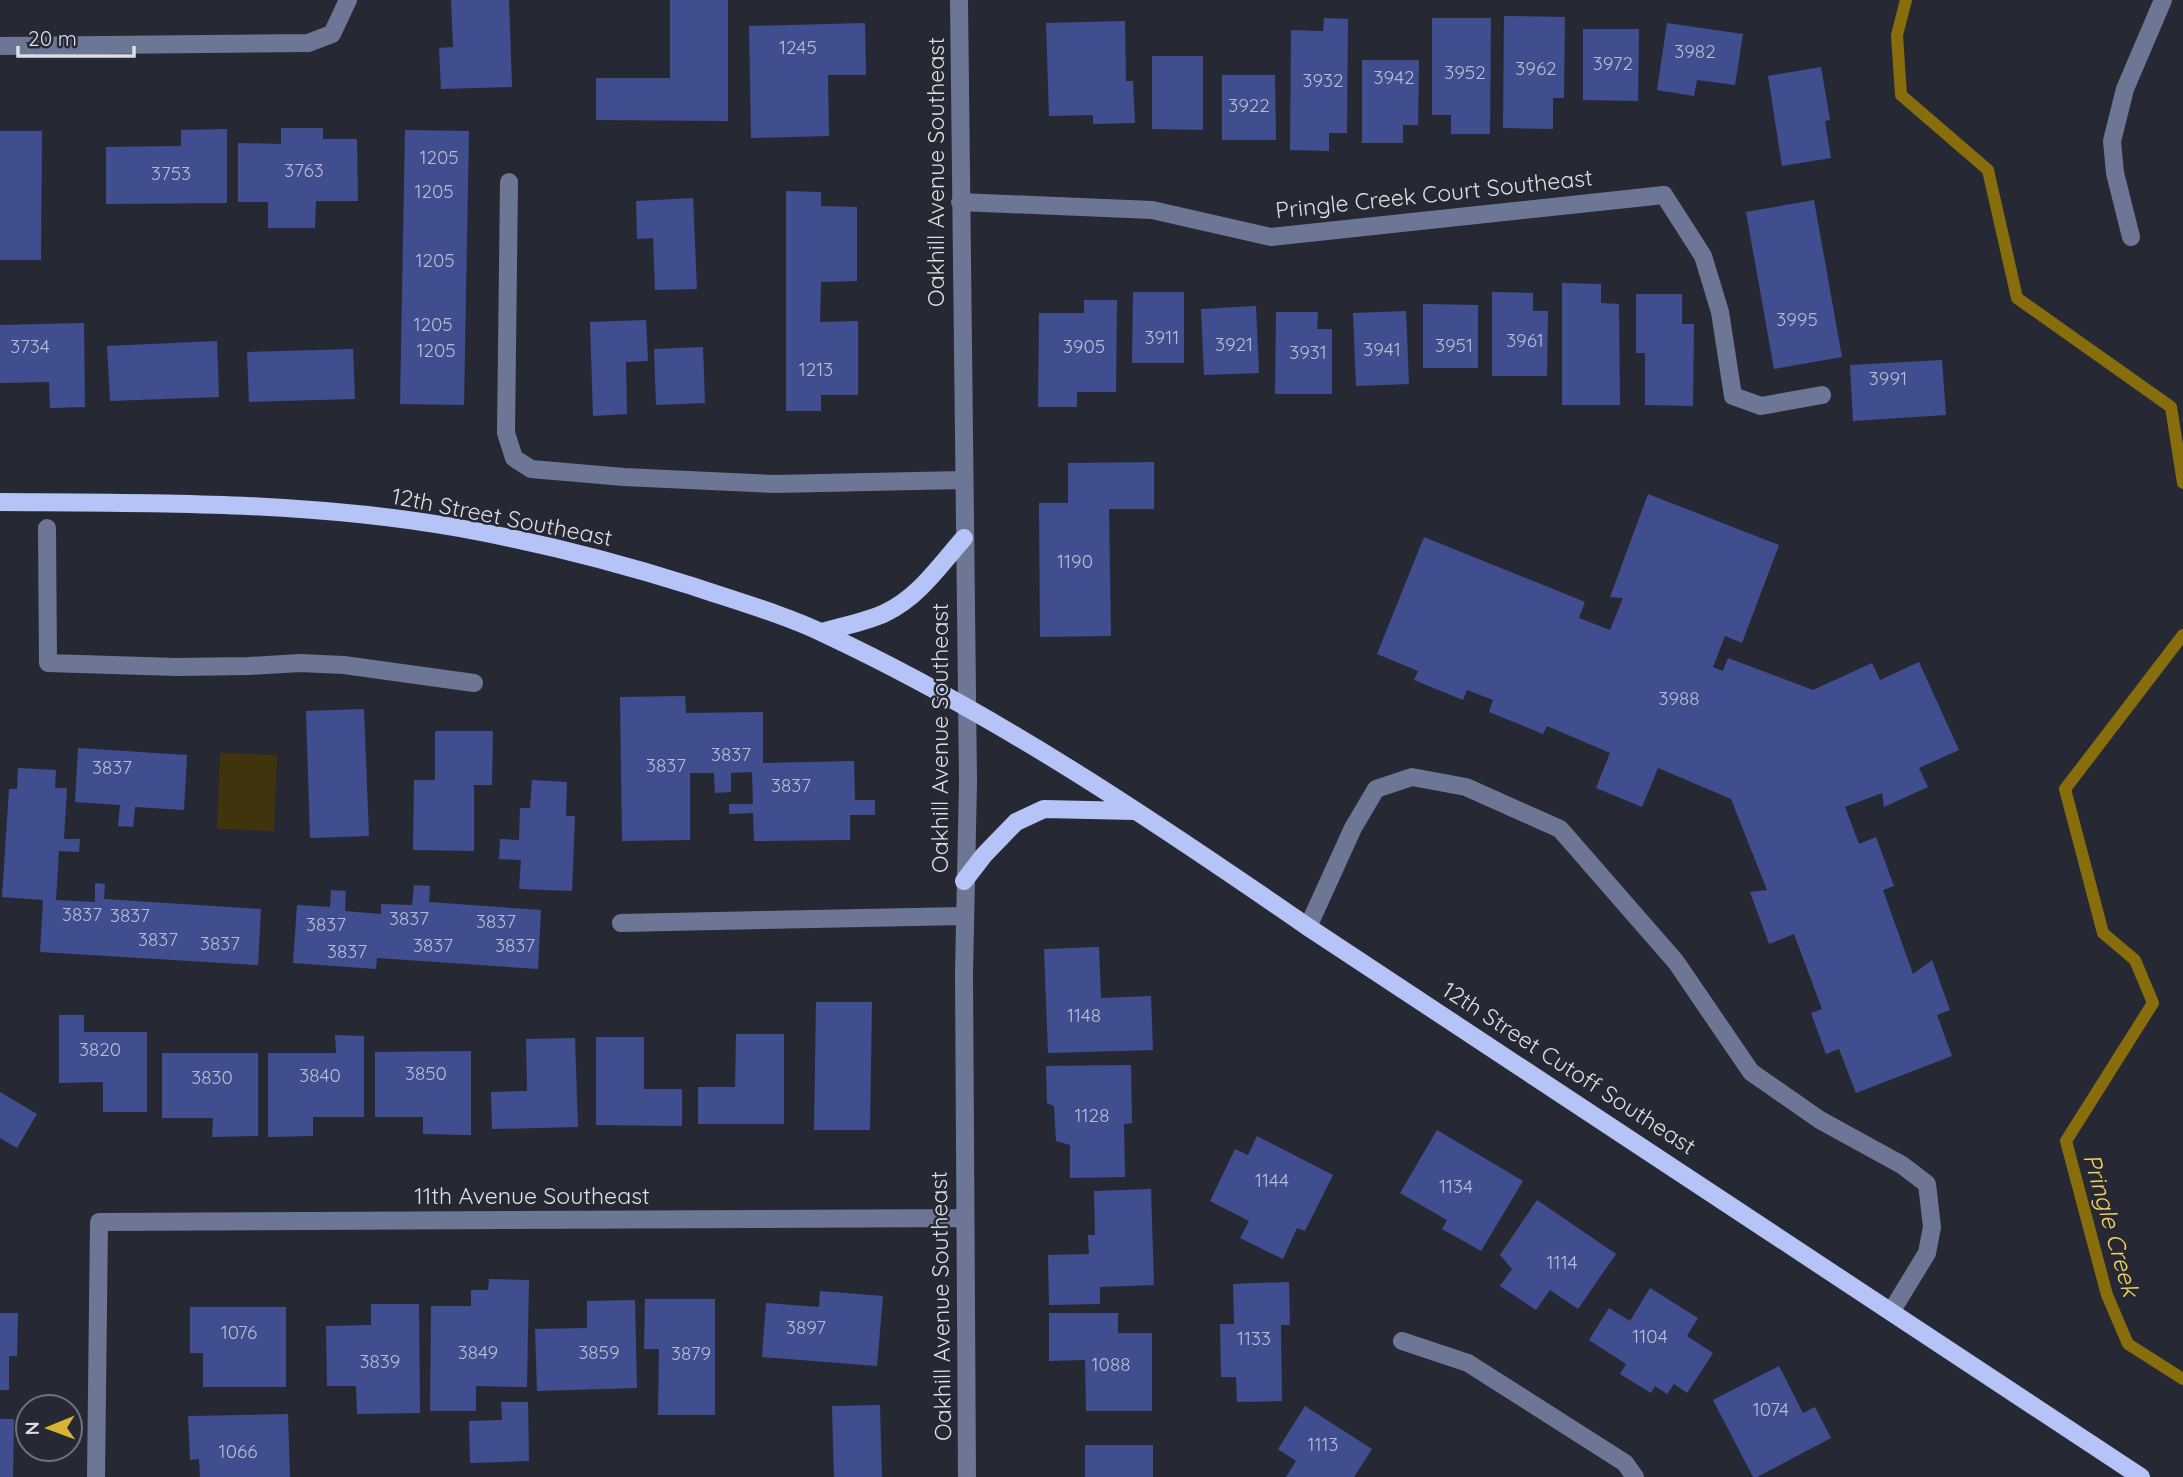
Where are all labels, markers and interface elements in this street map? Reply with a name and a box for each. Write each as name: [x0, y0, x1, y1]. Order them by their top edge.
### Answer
scale bar: [18, 14, 133, 58]
text: 20 m: [28, 25, 77, 51]
house number: 1245: [779, 35, 817, 59]
street label: Oakhill Avenue Southeast: [921, 37, 950, 307]
house number: 3982: [1674, 39, 1716, 63]
house number: 3972: [1593, 51, 1633, 75]
house number: 3962: [1515, 56, 1557, 80]
house number: 3952: [1444, 60, 1486, 84]
house number: 3942: [1373, 65, 1415, 89]
house number: 3932: [1302, 68, 1344, 92]
house number: 3922: [1228, 93, 1270, 117]
house number: 1205: [419, 145, 459, 169]
house number: 3763: [284, 158, 324, 182]
house number: 3753: [151, 161, 191, 185]
street label: Pringle Creek Court Southeast: [1274, 162, 1594, 225]
house number: 1205: [414, 179, 454, 203]
house number: 1205: [415, 248, 455, 272]
house number: 3995: [1776, 307, 1818, 331]
house number: 1205: [413, 312, 453, 336]
house number: 3911: [1145, 325, 1179, 349]
house number: 3961: [1506, 328, 1544, 352]
house number: 3921: [1215, 332, 1253, 356]
house number: 3951: [1435, 333, 1473, 357]
house number: 3734: [10, 334, 50, 358]
house number: 3905: [1063, 334, 1105, 358]
house number: 3941: [1363, 337, 1401, 361]
house number: 1205: [416, 338, 456, 362]
house number: 3931: [1289, 340, 1327, 364]
house number: 1213: [799, 357, 833, 381]
house number: 3991: [1869, 366, 1907, 390]
street label: 12th Street Southeast: [389, 481, 615, 552]
house number: 1190: [1057, 549, 1093, 573]
street label: Oakhill Avenue Southeast: [925, 603, 954, 873]
house number: 3988: [1658, 686, 1700, 710]
house number: 3837: [711, 742, 751, 766]
house number: 3837: [646, 753, 686, 777]
house number: 3837: [92, 755, 132, 779]
house number: 3837: [771, 773, 811, 797]
house number: 3837: [62, 902, 102, 926]
house number: 3837: [110, 903, 150, 927]
house number: 3837: [389, 906, 429, 930]
house number: 3837: [476, 909, 516, 933]
house number: 3837: [306, 912, 346, 936]
house number: 3837: [138, 927, 178, 951]
house number: 3837: [200, 931, 240, 955]
house number: 3837: [413, 933, 453, 957]
house number: 3837: [495, 933, 535, 957]
house number: 3837: [327, 939, 367, 963]
street label: 12th Street Cutoff Southeast: [1437, 975, 1702, 1161]
house number: 1148: [1067, 1003, 1101, 1027]
house number: 3820: [79, 1037, 121, 1061]
house number: 3850: [405, 1061, 447, 1085]
house number: 3840: [299, 1063, 341, 1087]
house number: 3830: [191, 1065, 233, 1089]
house number: 1128: [1075, 1103, 1109, 1127]
water label: Pringle Creek: [2077, 1150, 2147, 1302]
house number: 1144: [1255, 1168, 1289, 1192]
street label: Oakhill Avenue Southeast: [924, 1171, 957, 1441]
house number: 1134: [1439, 1174, 1473, 1198]
street label: 11th Avenue Southeast: [414, 1181, 650, 1210]
house number: 1114: [1547, 1250, 1577, 1274]
house number: 3897: [786, 1315, 826, 1339]
house number: 1076: [221, 1320, 257, 1344]
house number: 1104: [1632, 1324, 1668, 1348]
house number: 1133: [1237, 1326, 1271, 1350]
house number: 3849: [458, 1340, 498, 1364]
house number: 3859: [578, 1340, 620, 1364]
house number: 3879: [671, 1341, 711, 1365]
house number: 3839: [360, 1349, 400, 1373]
house number: 1088: [1092, 1352, 1130, 1376]
north arrow: [14, 1393, 84, 1463]
house number: 1074: [1753, 1397, 1789, 1421]
text: N: [20, 1421, 44, 1435]
house number: 1113: [1307, 1432, 1339, 1456]
house number: 1066: [219, 1439, 257, 1463]

